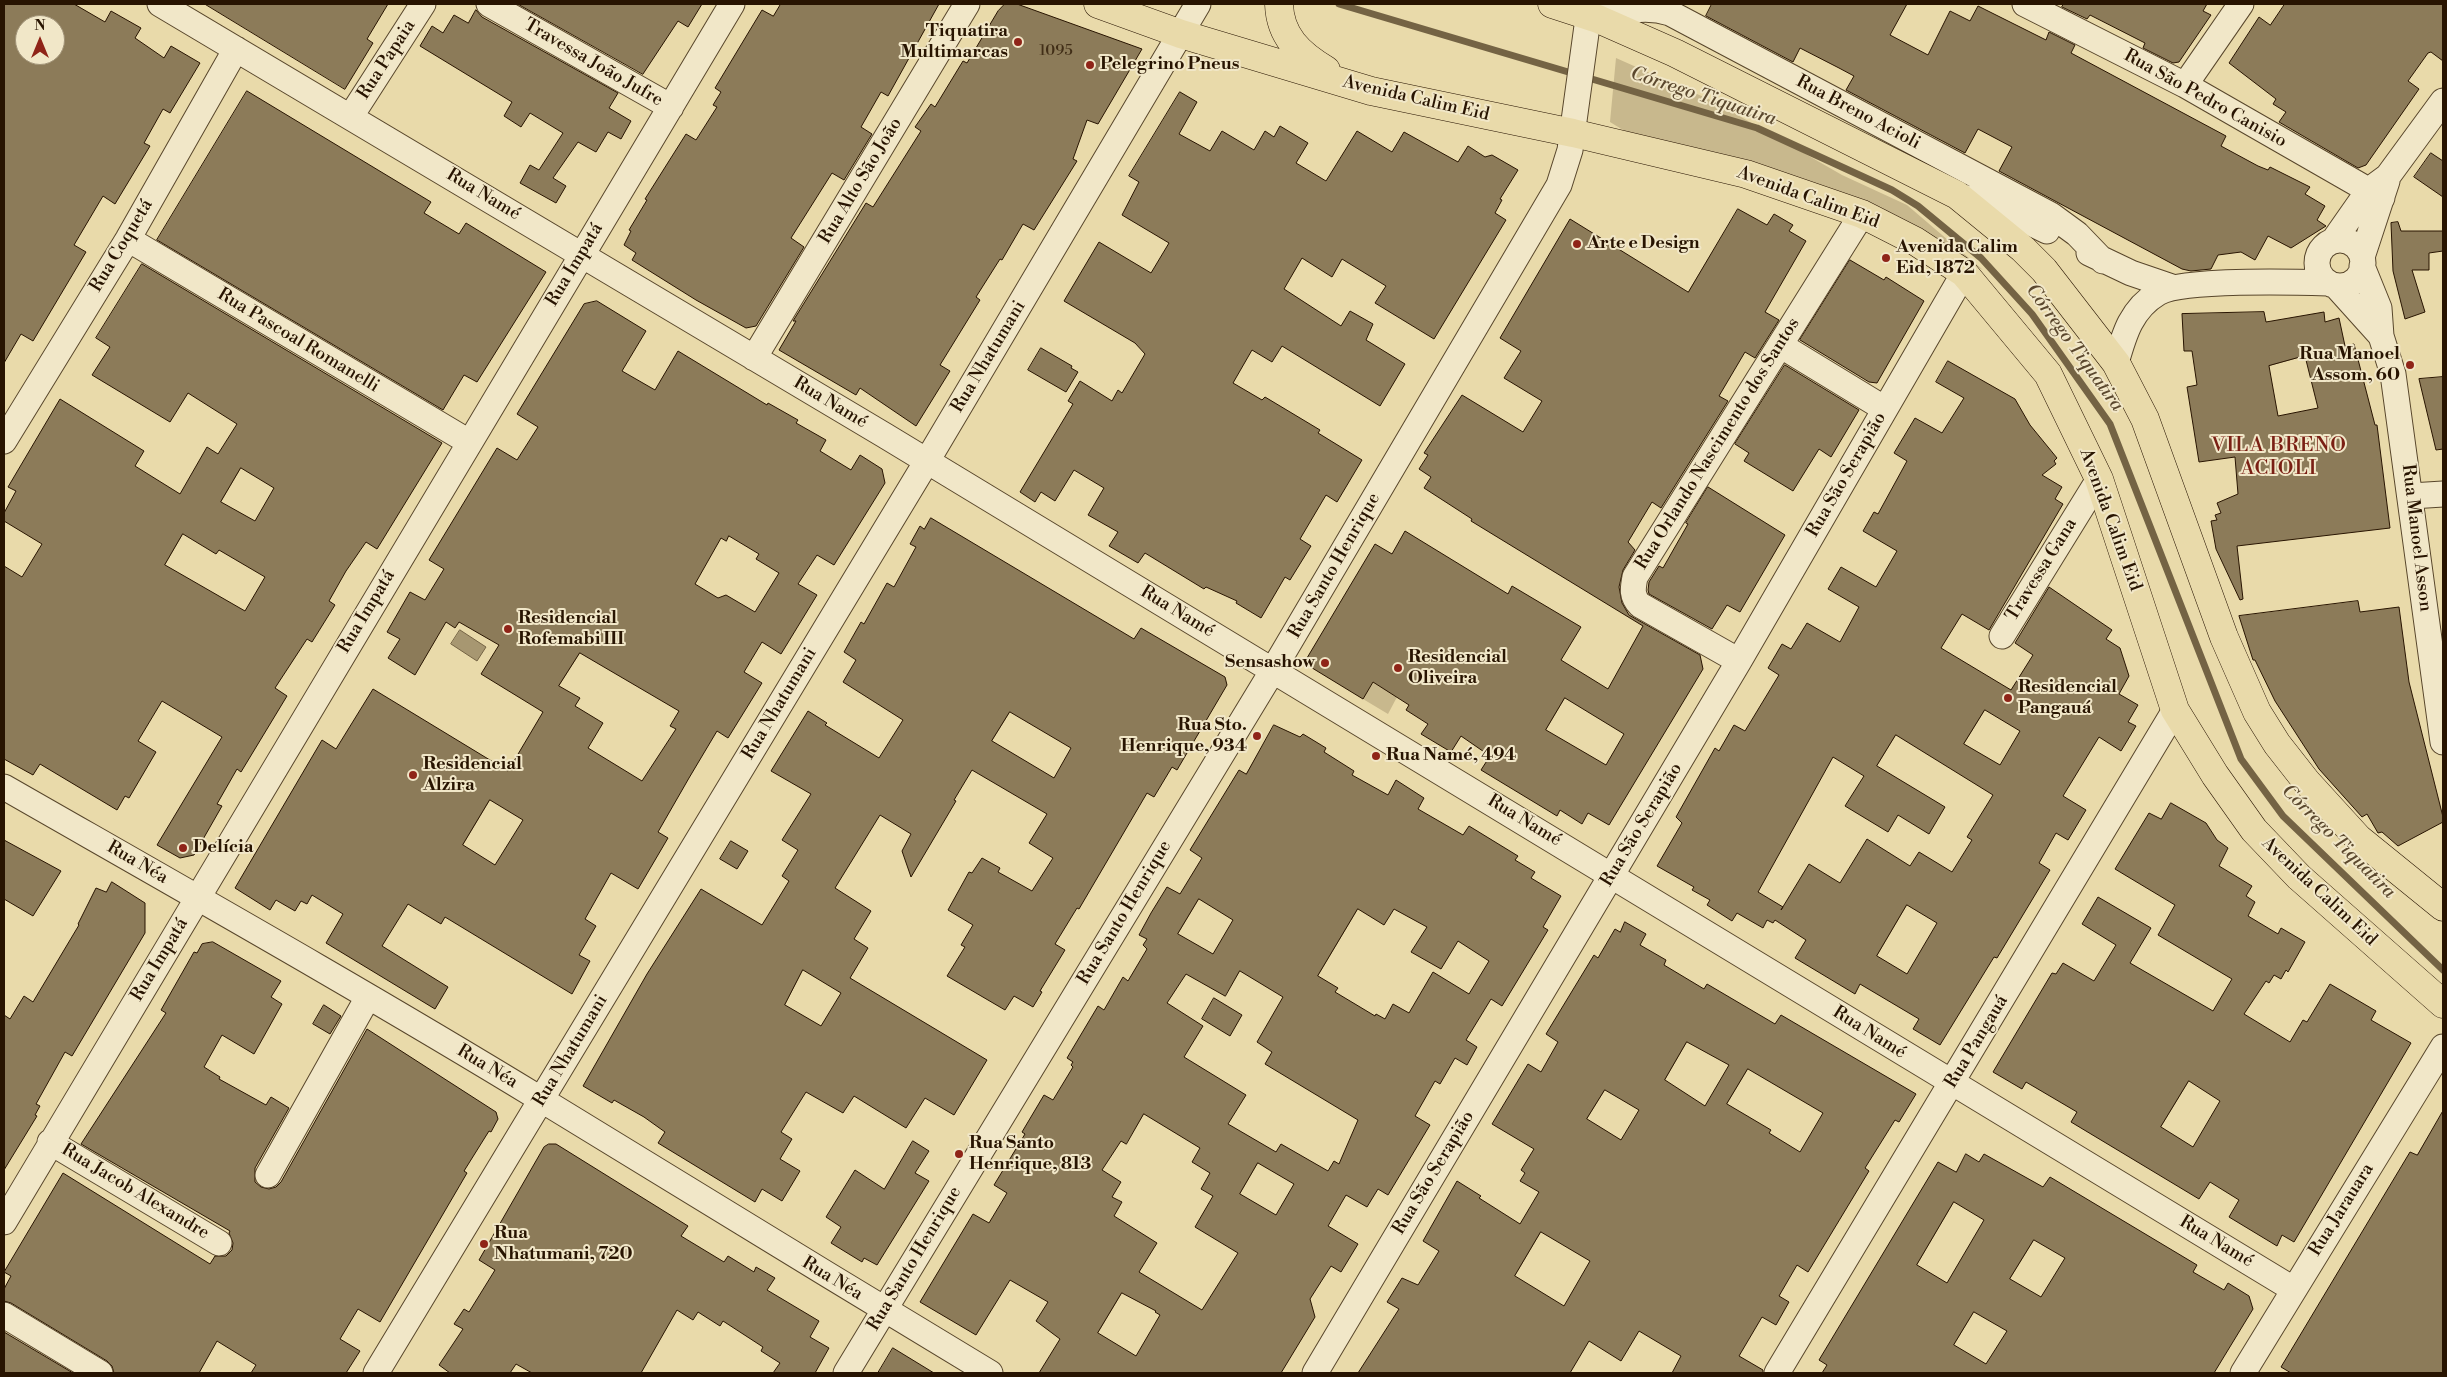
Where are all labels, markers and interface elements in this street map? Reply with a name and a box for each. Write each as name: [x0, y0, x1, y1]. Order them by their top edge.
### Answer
street label: Travessa João Jufre: [520, 14, 666, 112]
north arrow: [15, 15, 65, 65]
street label: Rua Papaia: [353, 16, 421, 104]
text: N: [34, 17, 46, 35]
place label: Tiquatira Multimarcas: [900, 21, 1008, 64]
marker: Tiquatira Multimarcas: [1012, 36, 1024, 48]
house number: 1095: [1039, 42, 1073, 60]
street label: Rua São Pedro Canisio: [2120, 45, 2290, 153]
place label: Pelegrino Pneus: [1100, 54, 1239, 76]
marker: Pelegrino Pneus: [1084, 59, 1096, 71]
water label: Córrego Tiquatira: [1627, 63, 1779, 131]
street label: Rua Breno Acioli: [1792, 71, 1924, 155]
street label: Avenida Calim Eid: [1341, 72, 1491, 126]
street label: Rua Alto São João: [815, 114, 907, 248]
street label: Avenida Calim Eid: [1734, 162, 1882, 234]
street label: Rua Namé: [442, 164, 524, 226]
street label: Rua Coquetá: [86, 196, 158, 296]
street label: Rua Impatá: [542, 219, 608, 311]
place label: Arte e Design: [1587, 233, 1700, 255]
place label: Avenida Calim Eid, 1872: [1896, 237, 2018, 280]
marker: Arte e Design: [1571, 238, 1583, 250]
marker: Avenida Calim Eid, 1872: [1880, 252, 1892, 264]
water label: Córrego Tiquatira: [2020, 280, 2128, 416]
street label: Rua Pascoal Romanelli: [213, 284, 383, 398]
street label: Rua Nhatumani: [947, 297, 1031, 417]
street label: Rua Orlando Nascimento dos Santos: [1631, 314, 1805, 574]
place label: Rua Manoel Assom, 60: [2299, 344, 2400, 386]
marker: Rua Manoel Assom, 60: [2404, 359, 2416, 371]
street label: Rua Namé: [789, 372, 871, 434]
street label: Rua São Serapião: [1803, 409, 1891, 541]
district label: VILA BRENO ACIOLI: [2210, 434, 2348, 481]
street label: Avenida Calim Eid: [2074, 446, 2146, 594]
street label: Rua Manoel Asson: [2396, 463, 2436, 613]
street label: Rua Santo Henrique: [1285, 489, 1385, 643]
street label: Travessa Gana: [2002, 515, 2082, 625]
street label: Rua Impatá: [334, 566, 400, 658]
street label: Rua Namé: [1136, 581, 1218, 643]
place label: Residencial Rofemabi III: [518, 608, 624, 650]
marker: Residencial Rofemabi III: [502, 623, 514, 635]
street label: Rua Nhatumani: [738, 644, 822, 764]
place label: Residencial Oliveira: [1408, 647, 1507, 690]
place label: Sensashow: [1225, 652, 1315, 674]
marker: Sensashow: [1319, 657, 1331, 669]
marker: Residencial Oliveira: [1392, 662, 1404, 674]
place label: Residencial Pangauá: [2018, 677, 2117, 720]
marker: Residencial Pangauá: [2002, 692, 2014, 704]
place label: Rua Sto. Henrique, 934: [1121, 715, 1247, 758]
marker: Rua Sto. Henrique, 934: [1251, 730, 1263, 742]
place label: Rua Namé, 494: [1386, 745, 1516, 767]
marker: Rua Namé, 494: [1370, 750, 1382, 762]
place label: Residencial Alzira: [423, 754, 522, 796]
street label: Rua São Serapião: [1597, 759, 1687, 891]
marker: Residencial Alzira: [407, 769, 419, 781]
water label: Córrego Tiquatira: [2276, 780, 2400, 904]
street label: Rua Namé: [1483, 790, 1565, 852]
street label: Avenida Calim Eid: [2257, 833, 2381, 951]
street label: Rua Néa: [103, 837, 171, 889]
place label: Delícia: [193, 837, 254, 859]
street label: Rua Santo Henrique: [1073, 837, 1177, 989]
marker: Delícia: [177, 842, 189, 854]
street label: Rua Impatá: [127, 914, 193, 1006]
street label: Rua Nhatumani: [529, 991, 613, 1111]
street label: Rua Pangauá: [1941, 992, 2013, 1092]
street label: Rua Namé: [1828, 1002, 1910, 1064]
street label: Rua Néa: [453, 1041, 521, 1093]
street label: Rua São Serapião: [1389, 1107, 1479, 1239]
place label: Rua Santo Henrique, 813: [969, 1133, 1091, 1176]
street label: Rua Jacob Alexandre: [57, 1139, 213, 1245]
marker: Rua Santo Henrique, 813: [953, 1148, 965, 1160]
street label: Rua Jarauara: [2305, 1160, 2379, 1260]
street label: Rua Santo Henrique: [863, 1183, 967, 1335]
street label: Rua Namé: [2175, 1211, 2257, 1273]
place label: Rua Nhatumani, 720: [494, 1223, 633, 1266]
marker: Rua Nhatumani, 720: [478, 1238, 490, 1250]
street label: Rua Néa: [798, 1253, 866, 1305]

